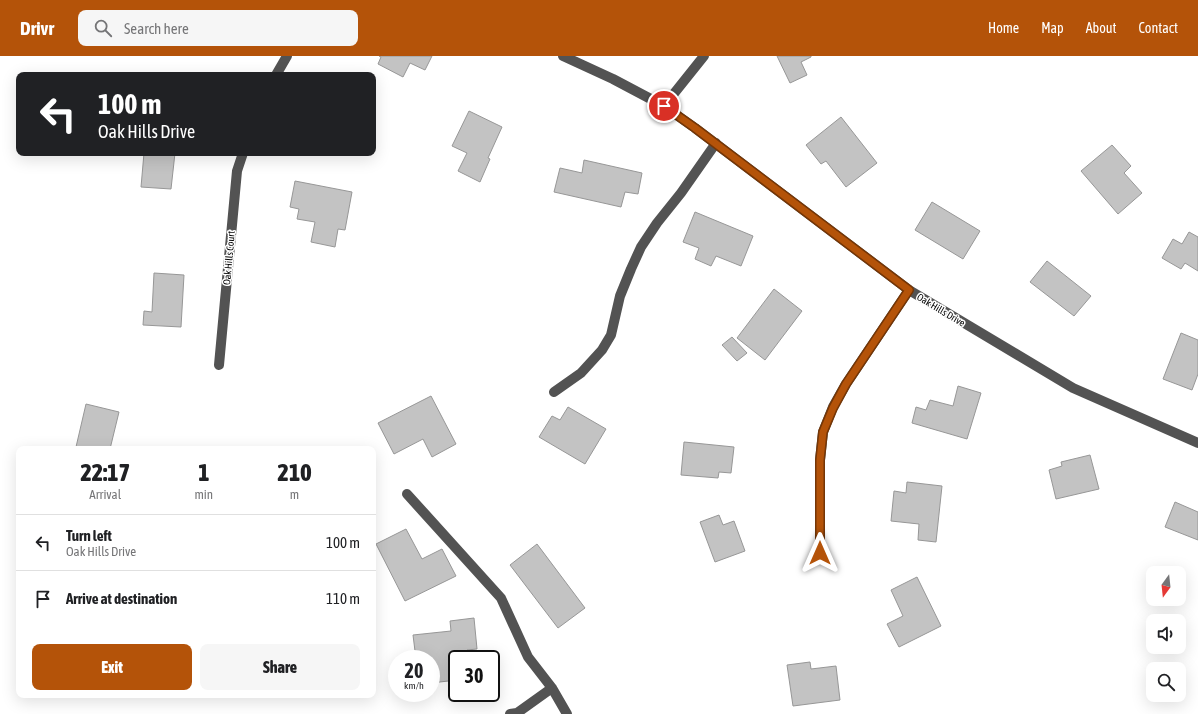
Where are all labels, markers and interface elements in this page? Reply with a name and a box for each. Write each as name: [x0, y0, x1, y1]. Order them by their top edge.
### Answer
search box: [78, 10, 358, 46]
text: Drivr: [20, 17, 54, 39]
icon: search: [92, 17, 114, 39]
text: Search here: [124, 20, 189, 37]
text: Home: [988, 20, 1019, 36]
text: Map: [1041, 20, 1064, 36]
text: About: [1086, 20, 1117, 36]
text: Contact: [1139, 20, 1178, 36]
icon: left: [32, 88, 84, 140]
text: 100 m: [98, 88, 161, 120]
pin: [647, 89, 681, 123]
icon: arrive: [653, 95, 675, 117]
text: Oak Hills Drive: [98, 121, 195, 142]
street label: Oak Hills Court: [221, 230, 237, 286]
street label: Oak Hills Drive: [915, 291, 967, 329]
text: 22:17: [81, 459, 130, 486]
text: 1: [198, 459, 209, 486]
text: 210: [278, 459, 311, 486]
text: Arrival: [89, 487, 121, 502]
text: min: [194, 487, 213, 502]
text: m: [290, 487, 299, 502]
text: Turn left: [66, 527, 112, 544]
icon: left: [32, 532, 54, 554]
position arrow: [799, 532, 841, 574]
text: 100 m: [326, 534, 360, 551]
text: Oak Hills Drive: [66, 544, 136, 559]
north arrow: [1146, 566, 1186, 606]
map controls: [1146, 566, 1186, 702]
icon: arrive: [32, 588, 54, 610]
text: Arrive at destination: [66, 590, 177, 607]
text: 110 m: [326, 590, 360, 607]
button: sound: [1146, 614, 1186, 654]
button: Exit: [32, 644, 192, 690]
button: Share: [200, 644, 360, 690]
speed limit sign: 30: [448, 650, 500, 702]
text: 20: [405, 659, 423, 682]
button: search: [1146, 662, 1186, 702]
text: km/h: [404, 680, 424, 691]

